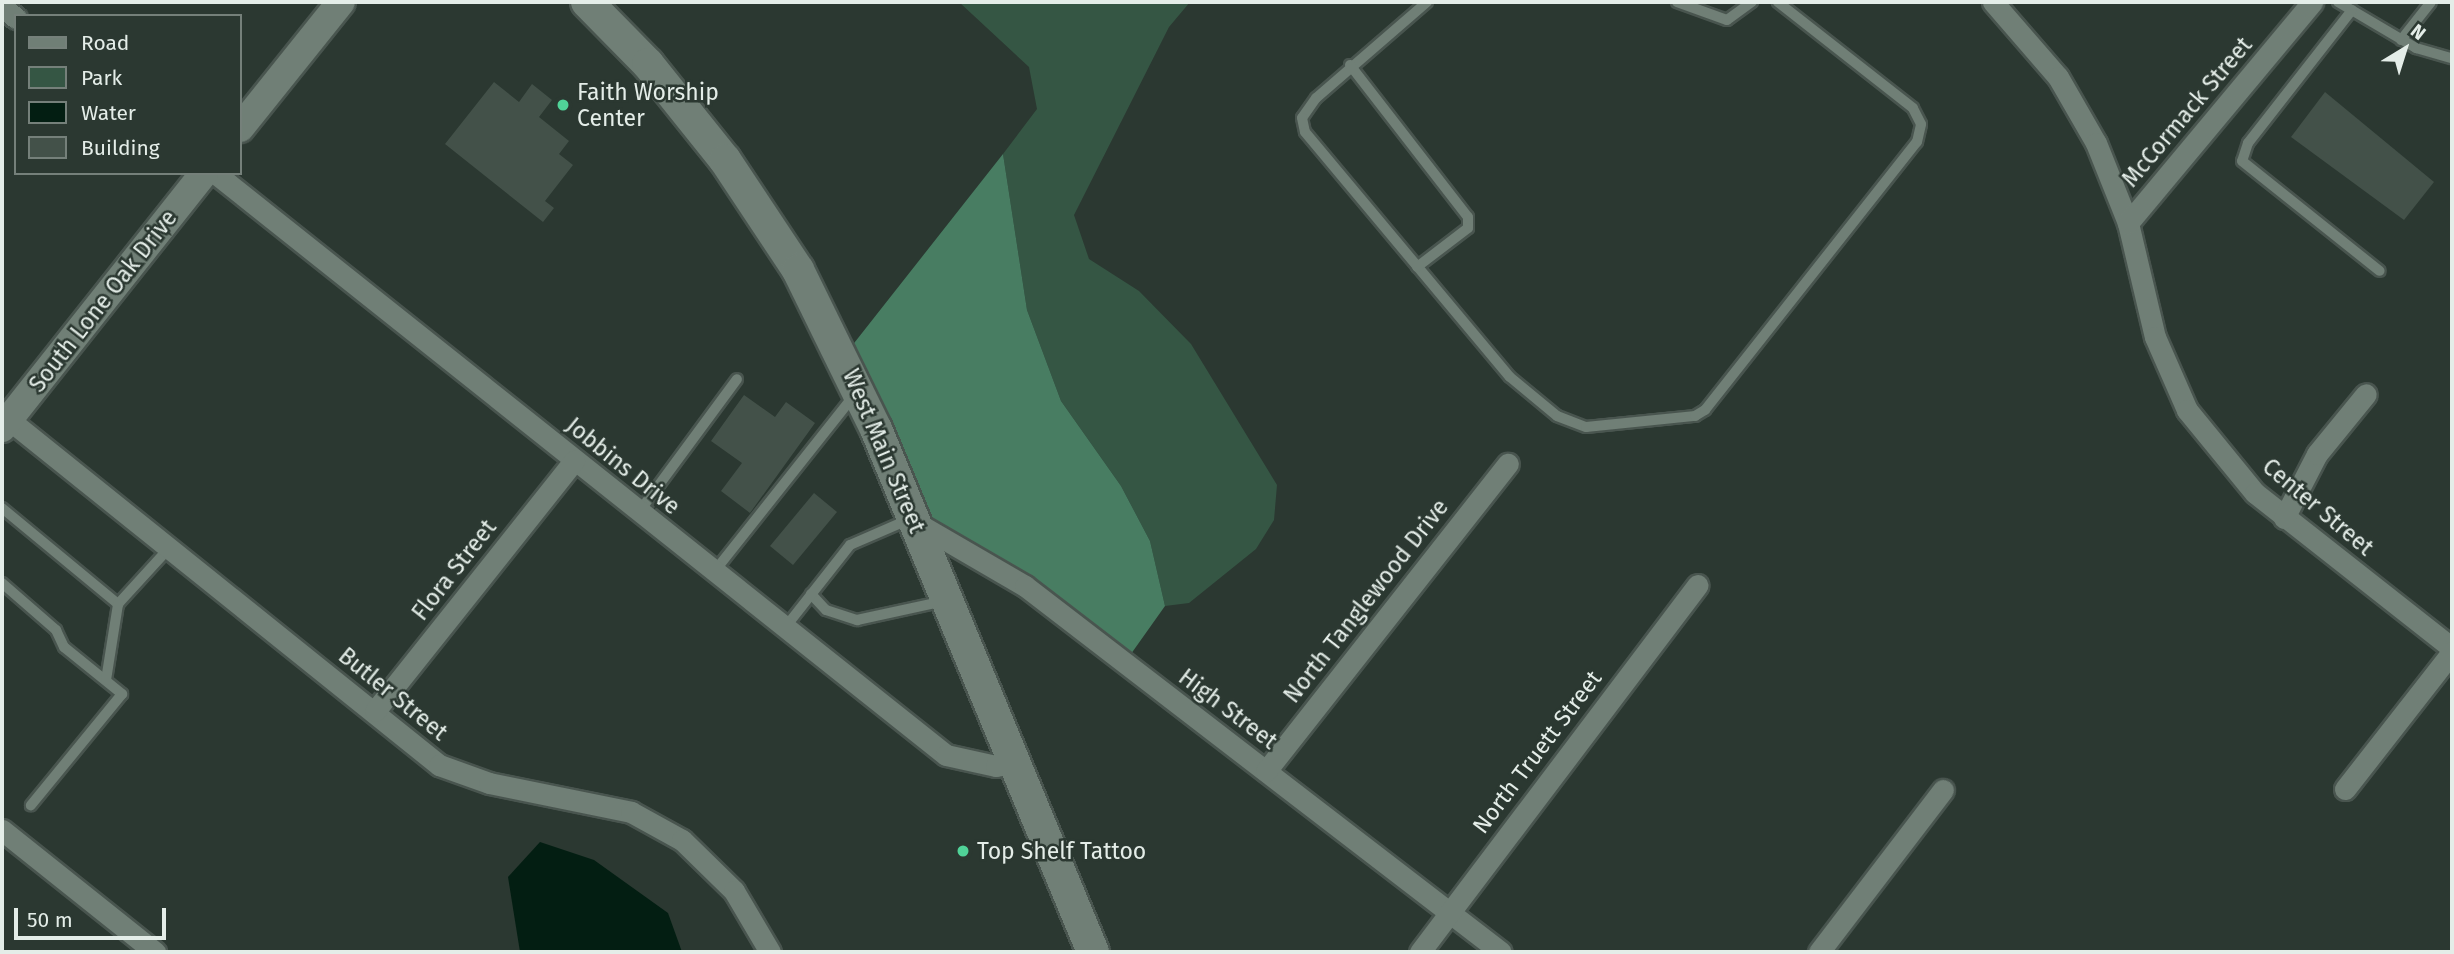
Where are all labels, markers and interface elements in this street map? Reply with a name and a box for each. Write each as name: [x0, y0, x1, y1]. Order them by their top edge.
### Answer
legend: [14, 14, 242, 175]
north arrow: [2370, 14, 2440, 84]
text: N: [2406, 19, 2430, 45]
text: Road: [81, 30, 129, 56]
street label: McCormack Street: [2116, 31, 2258, 193]
text: Park: [81, 65, 122, 91]
place label: Faith Worship Center: [577, 78, 719, 132]
marker: Faith Worship Center: [555, 97, 571, 113]
text: Water: [81, 100, 136, 126]
text: Building: [81, 135, 160, 161]
street label: South Lone Oak Drive: [23, 204, 183, 398]
street label: West Main Street: [837, 365, 931, 537]
street label: Jobbins Drive: [560, 412, 686, 520]
street label: Center Street: [2257, 453, 2379, 561]
street label: North Tanglewood Drive: [1278, 494, 1454, 708]
street label: Flora Street: [406, 514, 502, 626]
street label: Butler Street: [333, 642, 453, 746]
street label: High Street: [1173, 663, 1283, 755]
street label: North Truett Street: [1467, 665, 1607, 839]
place label: Top Shelf Tattoo: [977, 837, 1146, 865]
marker: Top Shelf Tattoo: [955, 843, 971, 859]
scale bar: [18, 894, 170, 938]
text: 50 m: [27, 907, 73, 933]

